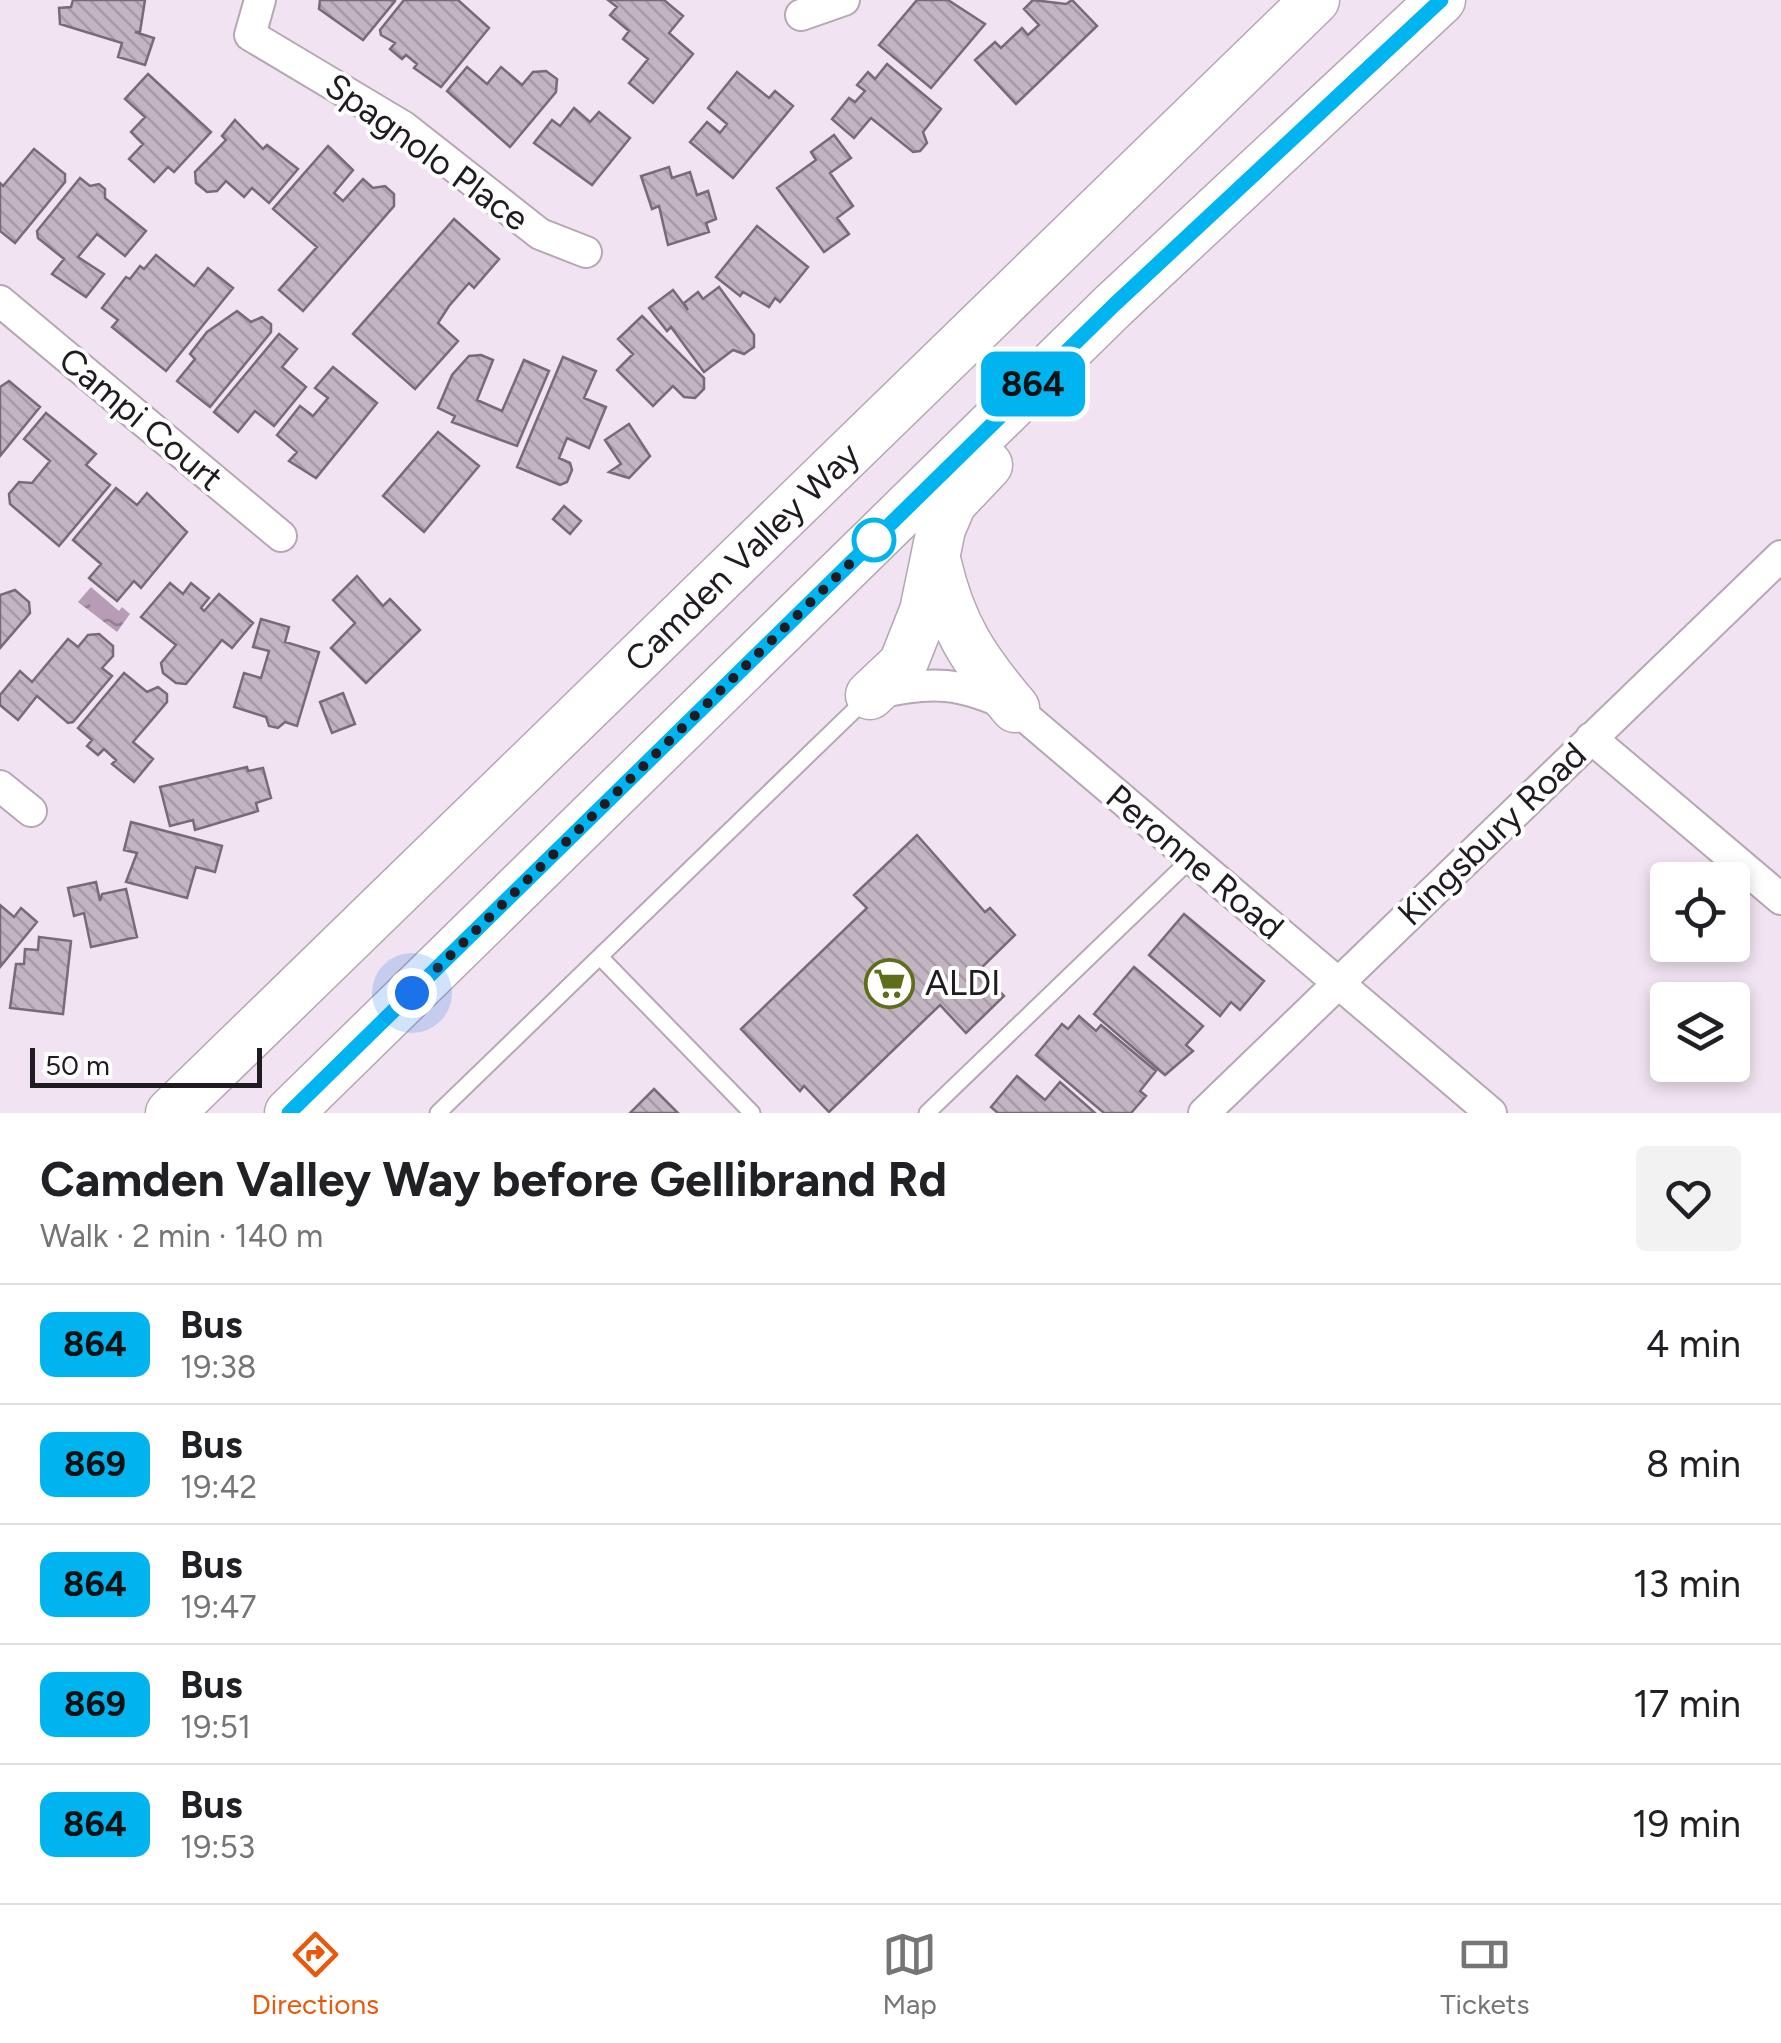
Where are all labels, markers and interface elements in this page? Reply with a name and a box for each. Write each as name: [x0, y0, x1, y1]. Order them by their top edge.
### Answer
street label: Spagnolo Place: [317, 64, 537, 240]
street label: Campi Court: [51, 338, 231, 500]
line badge: 864: [976, 352, 1090, 416]
text: 864: [1001, 363, 1065, 405]
street label: Camden Valley Way: [616, 433, 869, 680]
unlabelled marker: [853, 519, 895, 561]
street label: Kingsbury Road: [1389, 734, 1595, 934]
street label: Peronne Road: [1098, 776, 1292, 948]
map controls: [1650, 862, 1750, 1082]
button: locate: [1650, 862, 1750, 962]
supermarket icon: ALDI: [864, 957, 916, 1009]
place label: ALDI: [925, 962, 1000, 1004]
your location: [387, 968, 437, 1018]
button: layers: [1650, 982, 1750, 1082]
scale bar: [30, 1043, 262, 1088]
text: 50 m: [45, 1048, 110, 1082]
button: heart: [1636, 1146, 1741, 1251]
text: Camden Valley Way before Gellibrand Rd: [40, 1150, 947, 1208]
text: Walk · 2 min · 140 m: [40, 1217, 323, 1255]
text: Bus: [180, 1302, 243, 1348]
text: 4 min: [1646, 1321, 1741, 1367]
text: 864: [63, 1323, 127, 1365]
text: 19:38: [180, 1348, 256, 1386]
text: Bus: [180, 1422, 243, 1468]
text: 8 min: [1646, 1441, 1741, 1487]
text: 869: [64, 1443, 126, 1485]
text: 19:42: [180, 1468, 257, 1506]
text: Bus: [180, 1542, 243, 1588]
text: 13 min: [1633, 1561, 1741, 1607]
text: 864: [63, 1563, 127, 1605]
text: 19:47: [180, 1588, 256, 1626]
text: Bus: [180, 1662, 243, 1708]
text: 17 min: [1633, 1681, 1741, 1727]
text: 869: [64, 1683, 126, 1725]
text: 19:51: [180, 1708, 251, 1746]
text: Bus: [180, 1782, 243, 1828]
text: 19 min: [1632, 1801, 1741, 1847]
text: 864: [63, 1803, 127, 1845]
text: 19:53: [180, 1828, 255, 1866]
tab: Directions: [252, 1927, 379, 2021]
tab: Map: [882, 1927, 937, 2021]
tab: Tickets: [1440, 1927, 1529, 2021]

